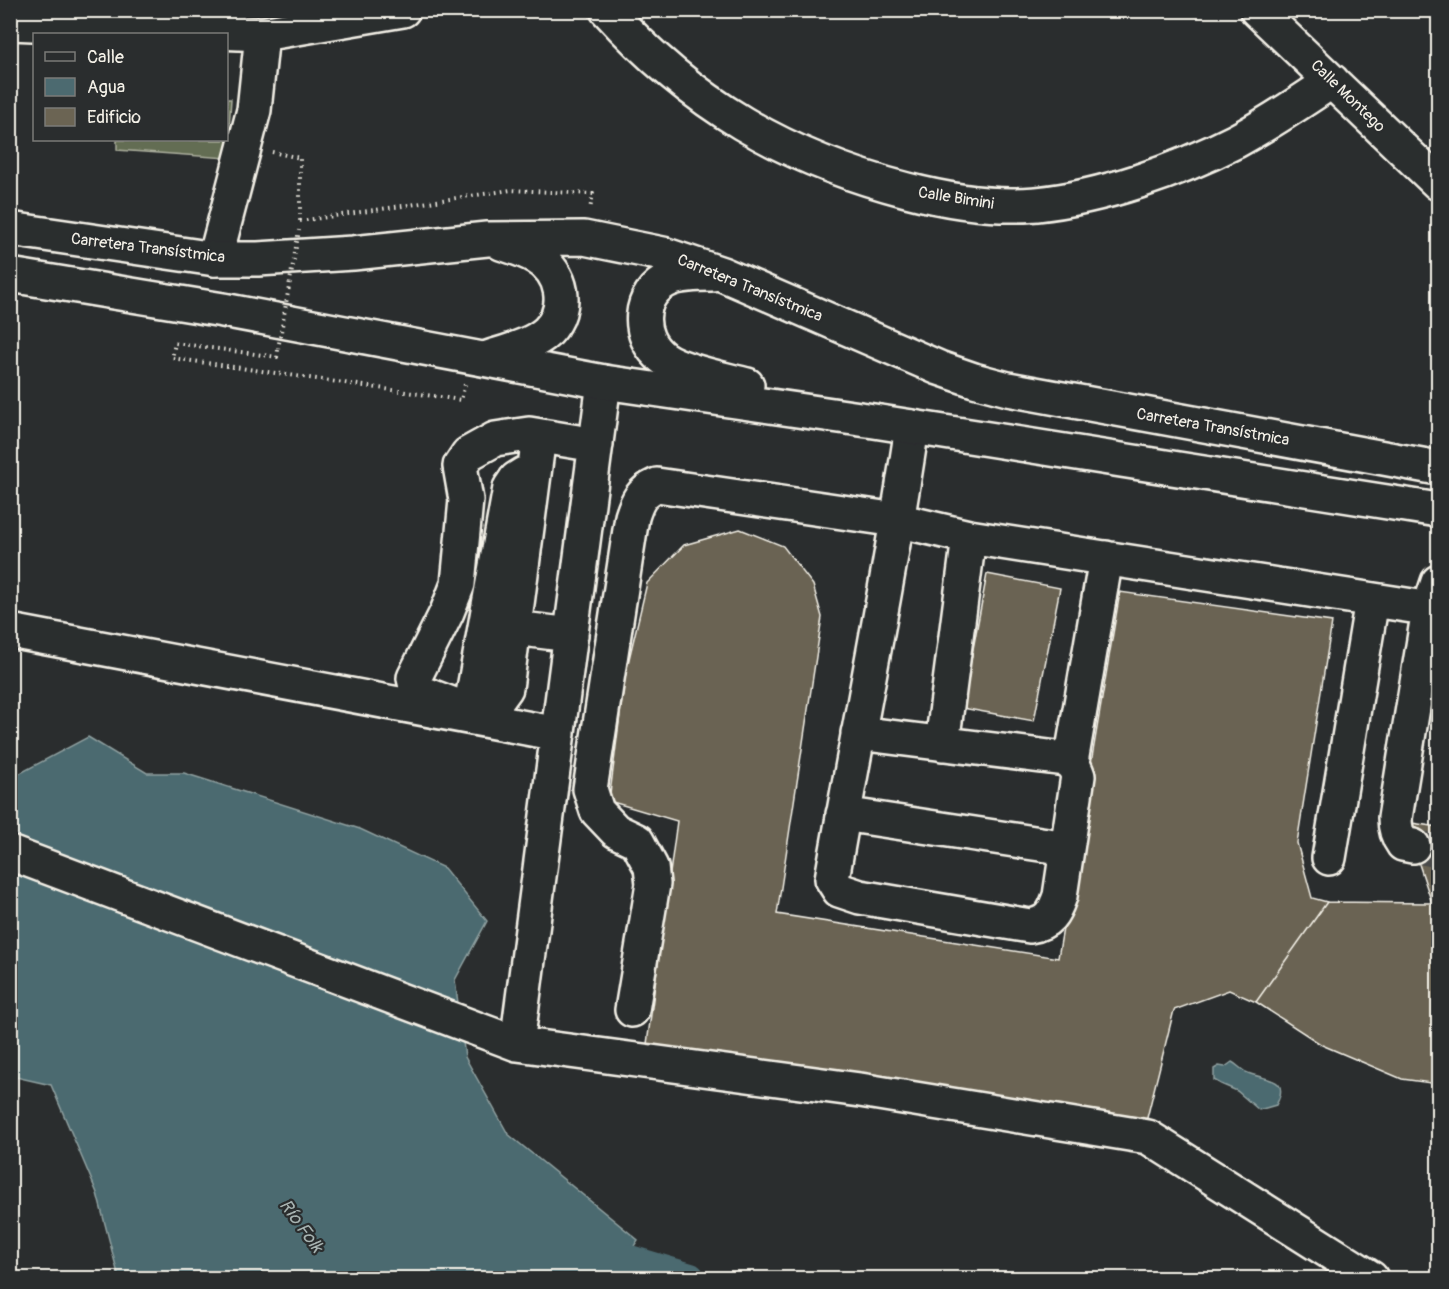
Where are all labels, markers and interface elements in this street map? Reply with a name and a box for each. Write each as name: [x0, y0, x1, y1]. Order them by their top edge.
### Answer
legend: [33, 33, 228, 141]
text: Calle: [87, 46, 124, 69]
street label: Calle Montego: [1306, 55, 1390, 137]
text: Agua: [87, 76, 125, 99]
text: Edificio: [87, 106, 141, 129]
street label: Calle Bimini: [917, 182, 996, 214]
street label: Carretera Transístmica: [70, 229, 226, 267]
street label: Carretera Transístmica: [674, 250, 826, 326]
street label: Carretera Transístmica: [1135, 404, 1291, 450]
water label: Río Folk: [274, 1195, 329, 1258]

